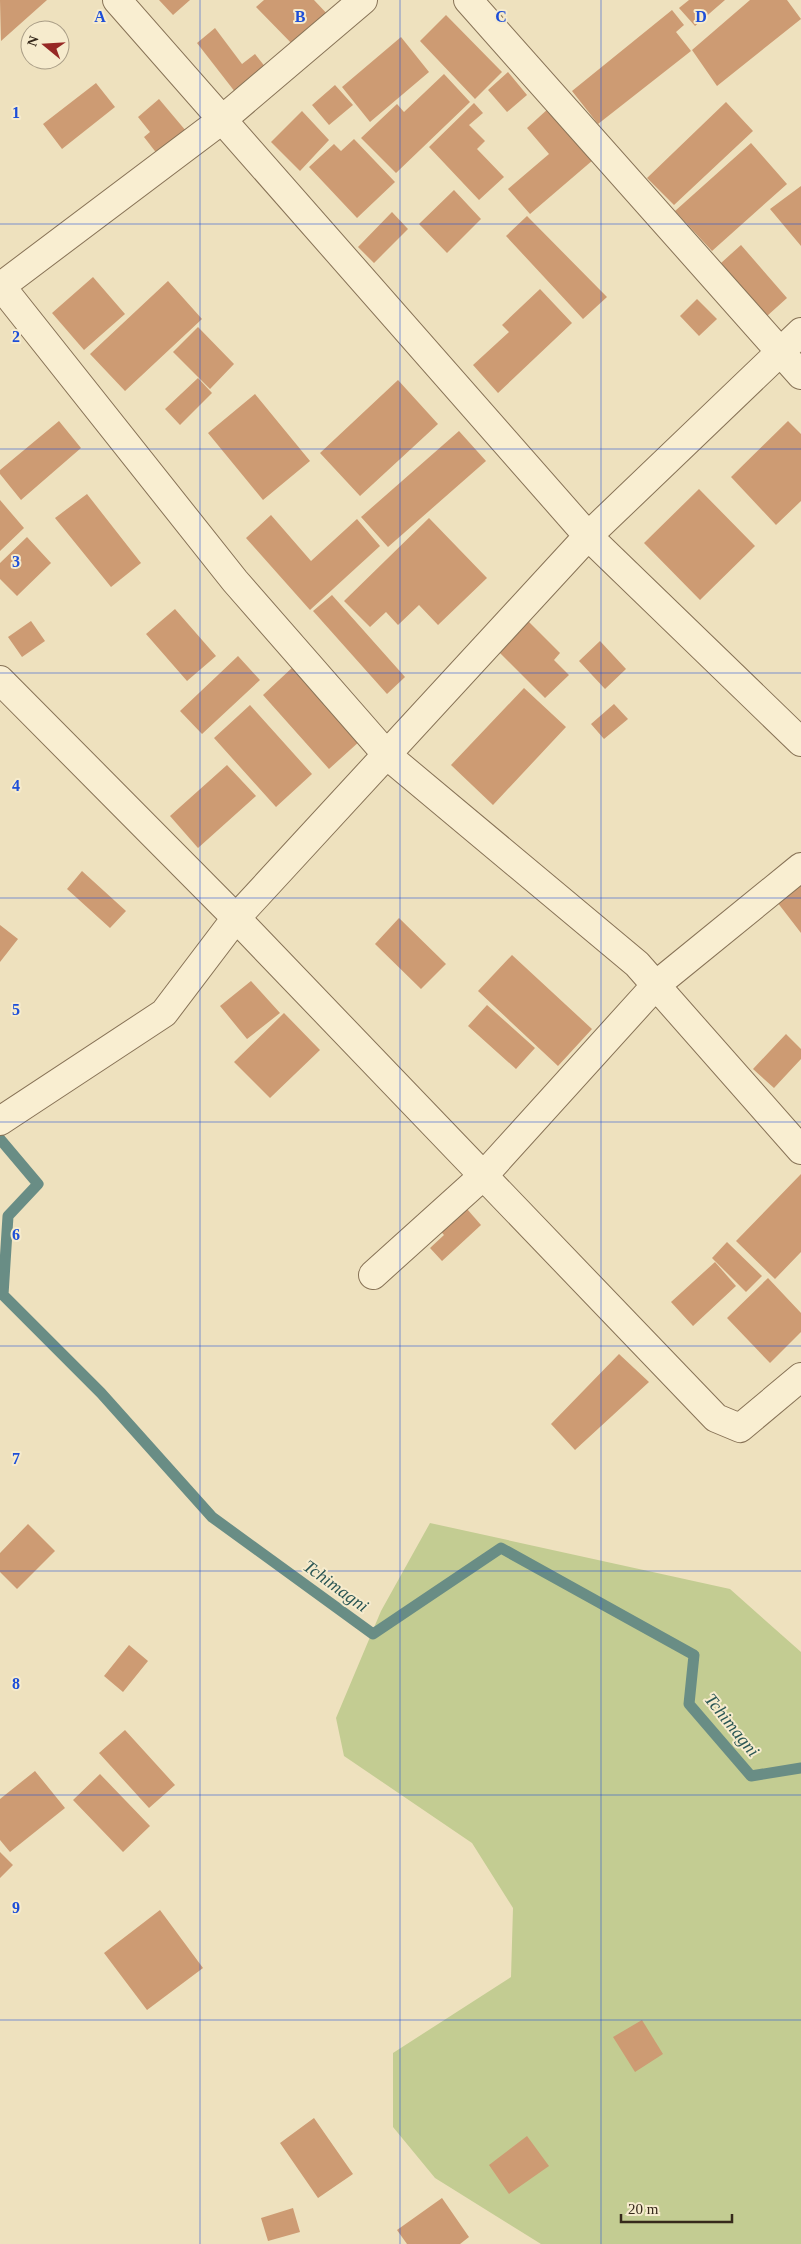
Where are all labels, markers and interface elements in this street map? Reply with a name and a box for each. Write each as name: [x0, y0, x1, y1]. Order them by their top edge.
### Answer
text: A: [94, 8, 106, 25]
text: B: [295, 8, 306, 25]
text: C: [495, 8, 507, 25]
text: D: [695, 8, 707, 25]
north arrow: [20, 20, 70, 70]
text: N: [24, 34, 42, 48]
text: 1: [12, 104, 20, 121]
text: 2: [12, 328, 20, 345]
text: 3: [12, 553, 20, 570]
text: 4: [12, 777, 20, 794]
text: 5: [12, 1001, 20, 1018]
text: 6: [12, 1226, 20, 1243]
text: 7: [12, 1450, 20, 1467]
water label: Tchimagni: [300, 1556, 372, 1616]
text: 8: [12, 1675, 20, 1692]
water label: Tchimagni: [701, 1689, 763, 1761]
text: 9: [12, 1899, 20, 1916]
scale bar: [621, 2192, 732, 2224]
text: 20 m: [628, 2201, 659, 2217]

